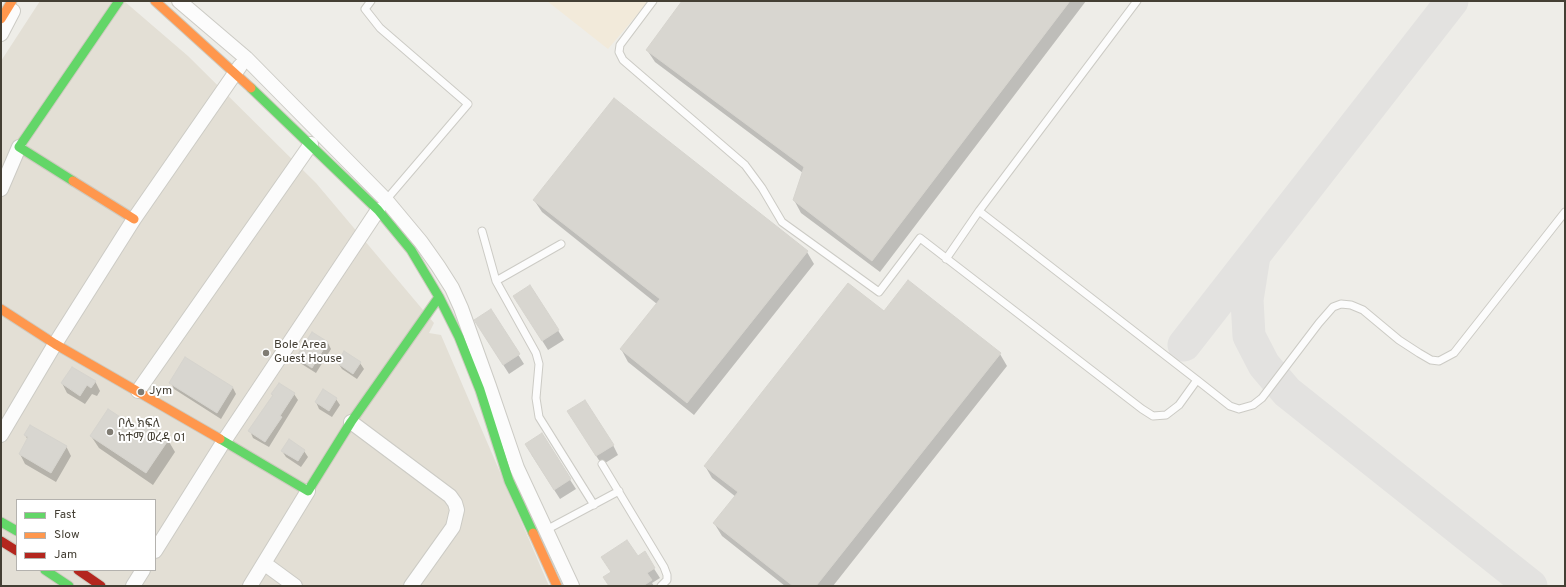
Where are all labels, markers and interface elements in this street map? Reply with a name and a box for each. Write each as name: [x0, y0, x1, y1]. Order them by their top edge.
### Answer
place label: Bole Area Guest House: [274, 339, 342, 367]
marker: Bole Area Guest House: [261, 348, 271, 358]
place label: Jym: [149, 385, 172, 399]
marker: Jym: [136, 387, 146, 397]
place label: ቦሌ ክፍለ ከተማ ወረዳ 01: [118, 418, 185, 446]
marker: ቦሌ ክፍለ ከተማ ወረዳ 01: [105, 427, 115, 437]
legend: [16, 499, 156, 571]
text: Fast: [54, 507, 76, 523]
text: Slow: [54, 527, 80, 543]
text: Jam: [54, 547, 77, 563]

